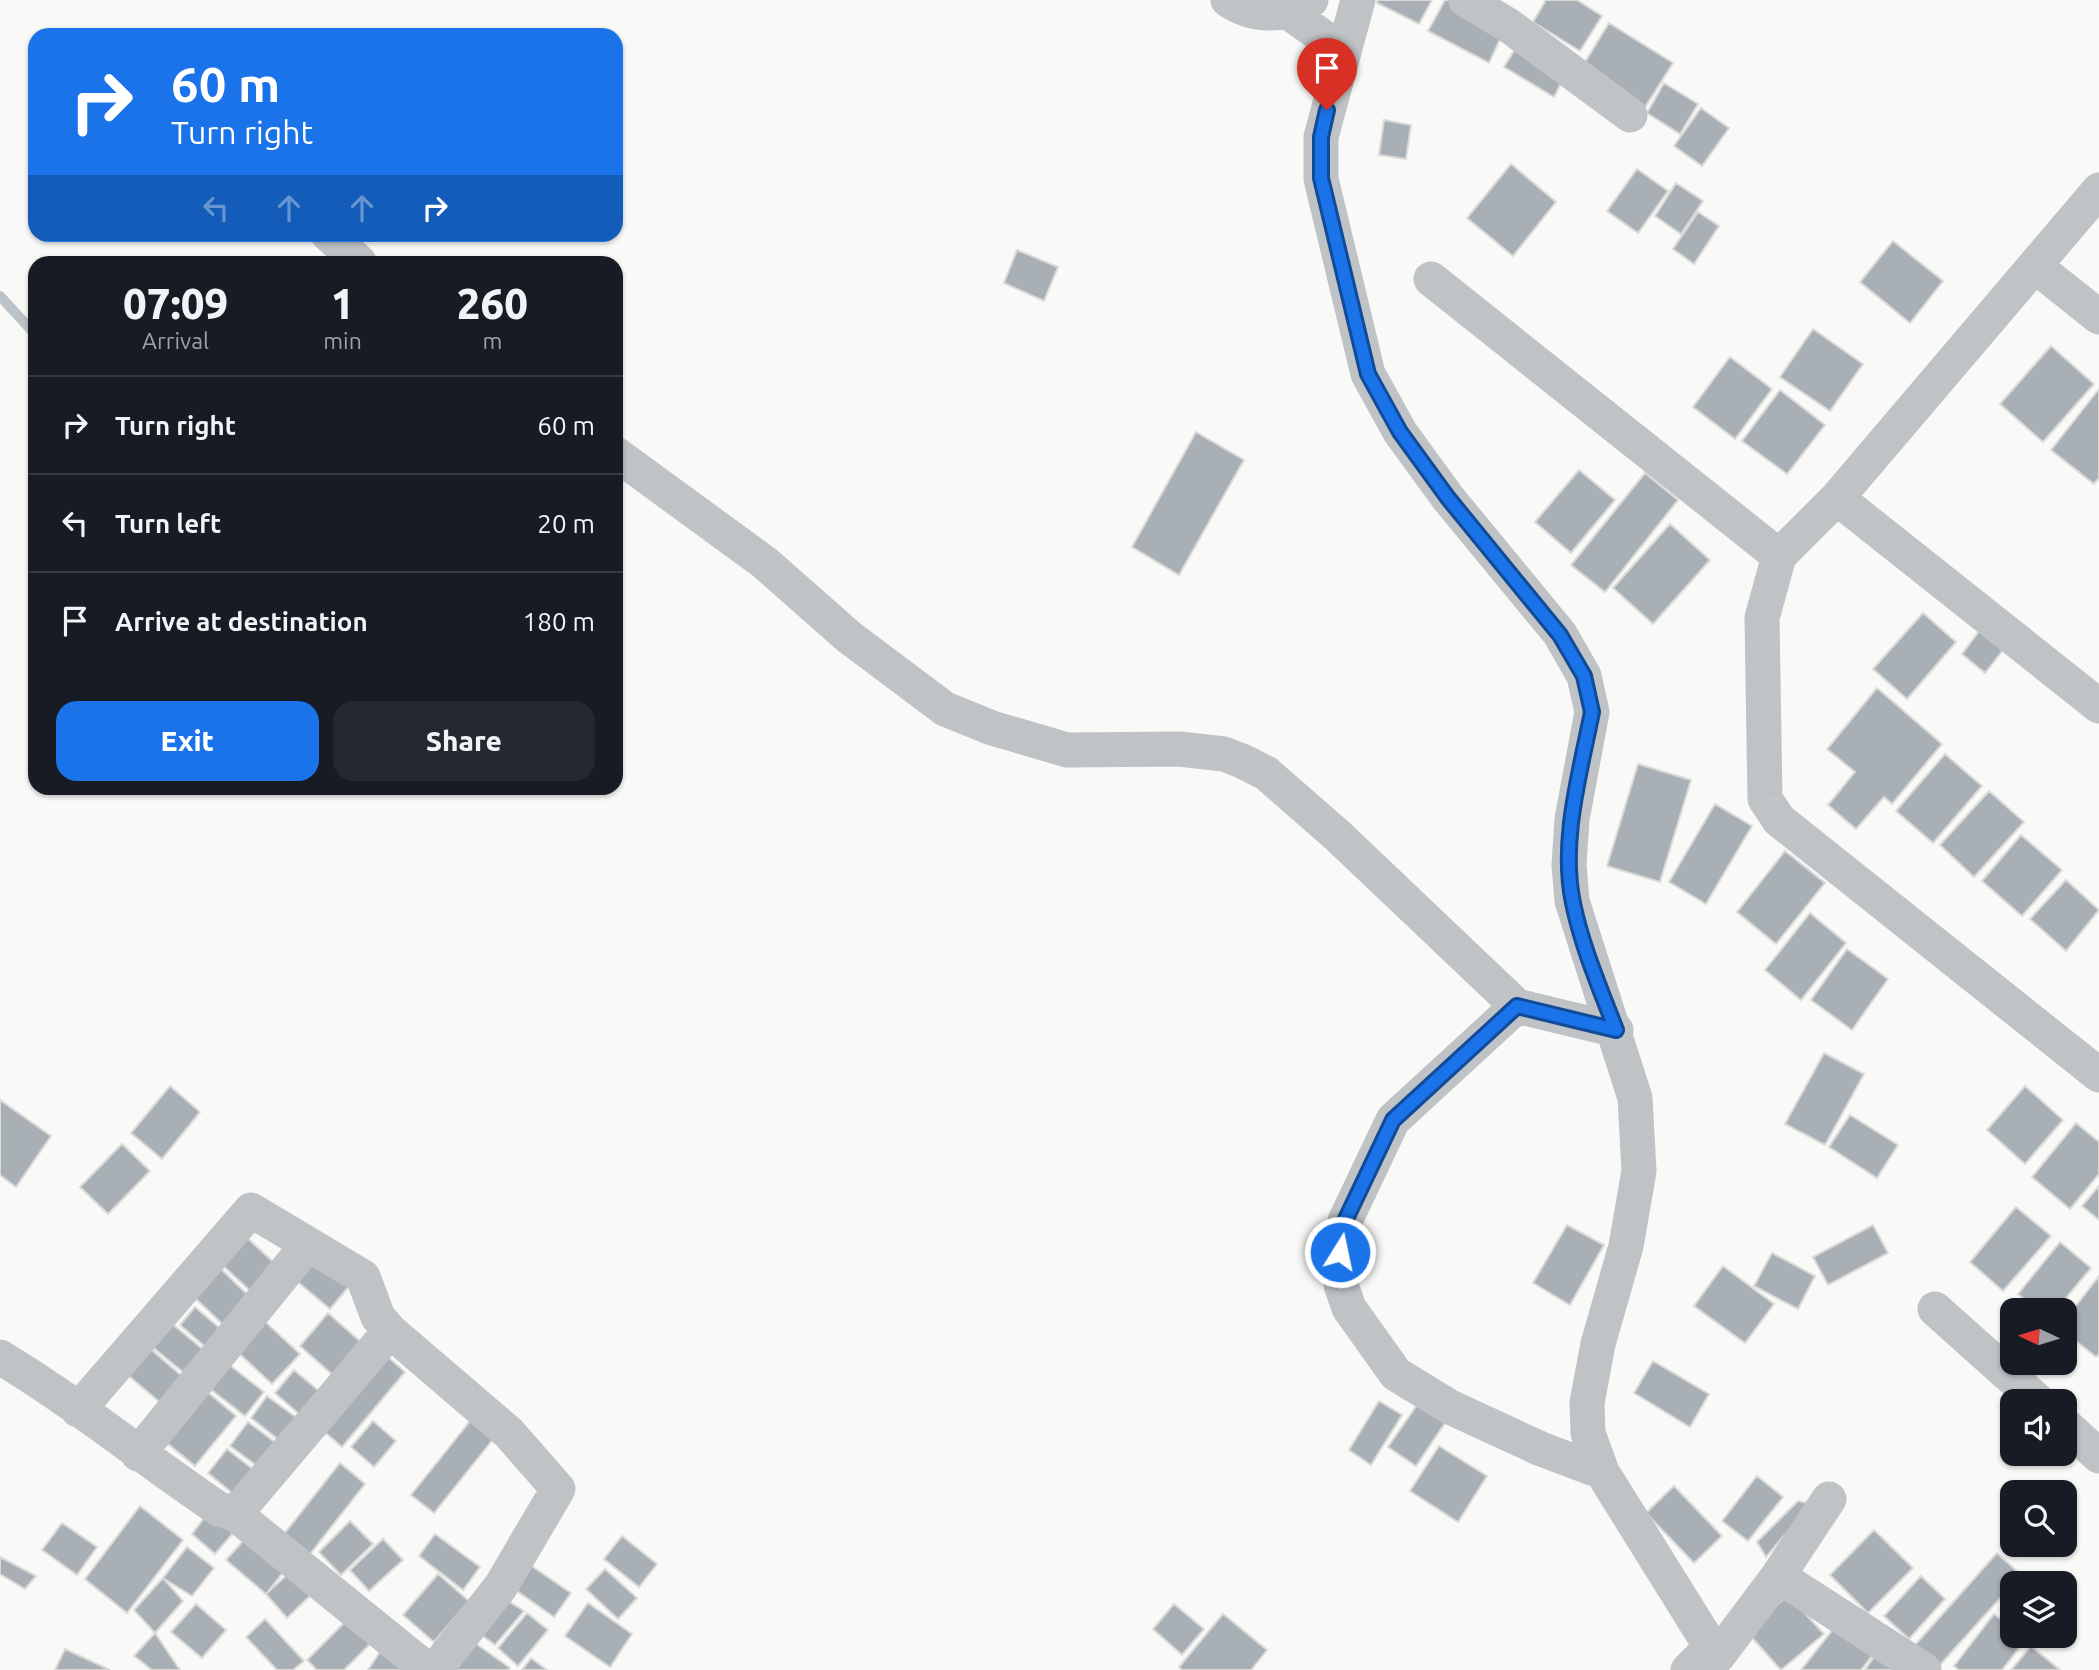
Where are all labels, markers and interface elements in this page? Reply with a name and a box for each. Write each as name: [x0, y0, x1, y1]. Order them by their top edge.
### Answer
pin: [1297, 38, 1357, 110]
icon: arrive: [1308, 49, 1346, 87]
icon: right: [56, 56, 147, 147]
text: 60 m: [171, 56, 280, 111]
text: Turn right: [171, 114, 313, 150]
icon: left: [197, 189, 235, 227]
icon: ahead: [270, 189, 308, 227]
icon: ahead: [343, 189, 381, 227]
icon: right: [416, 189, 454, 227]
text: 07:09: [123, 280, 228, 327]
text: 1: [331, 280, 354, 327]
text: 260: [457, 280, 528, 327]
text: Arrival: [142, 328, 209, 353]
text: min: [323, 328, 362, 353]
text: m: [482, 328, 502, 353]
icon: right: [56, 406, 94, 444]
text: Turn right: [115, 411, 236, 440]
text: 60 m: [537, 411, 595, 440]
icon: left: [56, 504, 94, 542]
text: Turn left: [115, 509, 221, 538]
text: 20 m: [537, 509, 595, 538]
icon: arrive: [56, 602, 94, 640]
text: Arrive at destination: [115, 607, 368, 636]
text: 180 m: [523, 607, 595, 636]
button: Exit: [56, 701, 319, 781]
button: Share: [333, 701, 595, 781]
position arrow: [1303, 1215, 1377, 1289]
north arrow: [2000, 1298, 2077, 1376]
map controls: [2000, 1298, 2077, 1648]
button: sound: [2000, 1389, 2077, 1466]
button: search: [2000, 1480, 2077, 1557]
button: layers: [2000, 1571, 2077, 1648]

